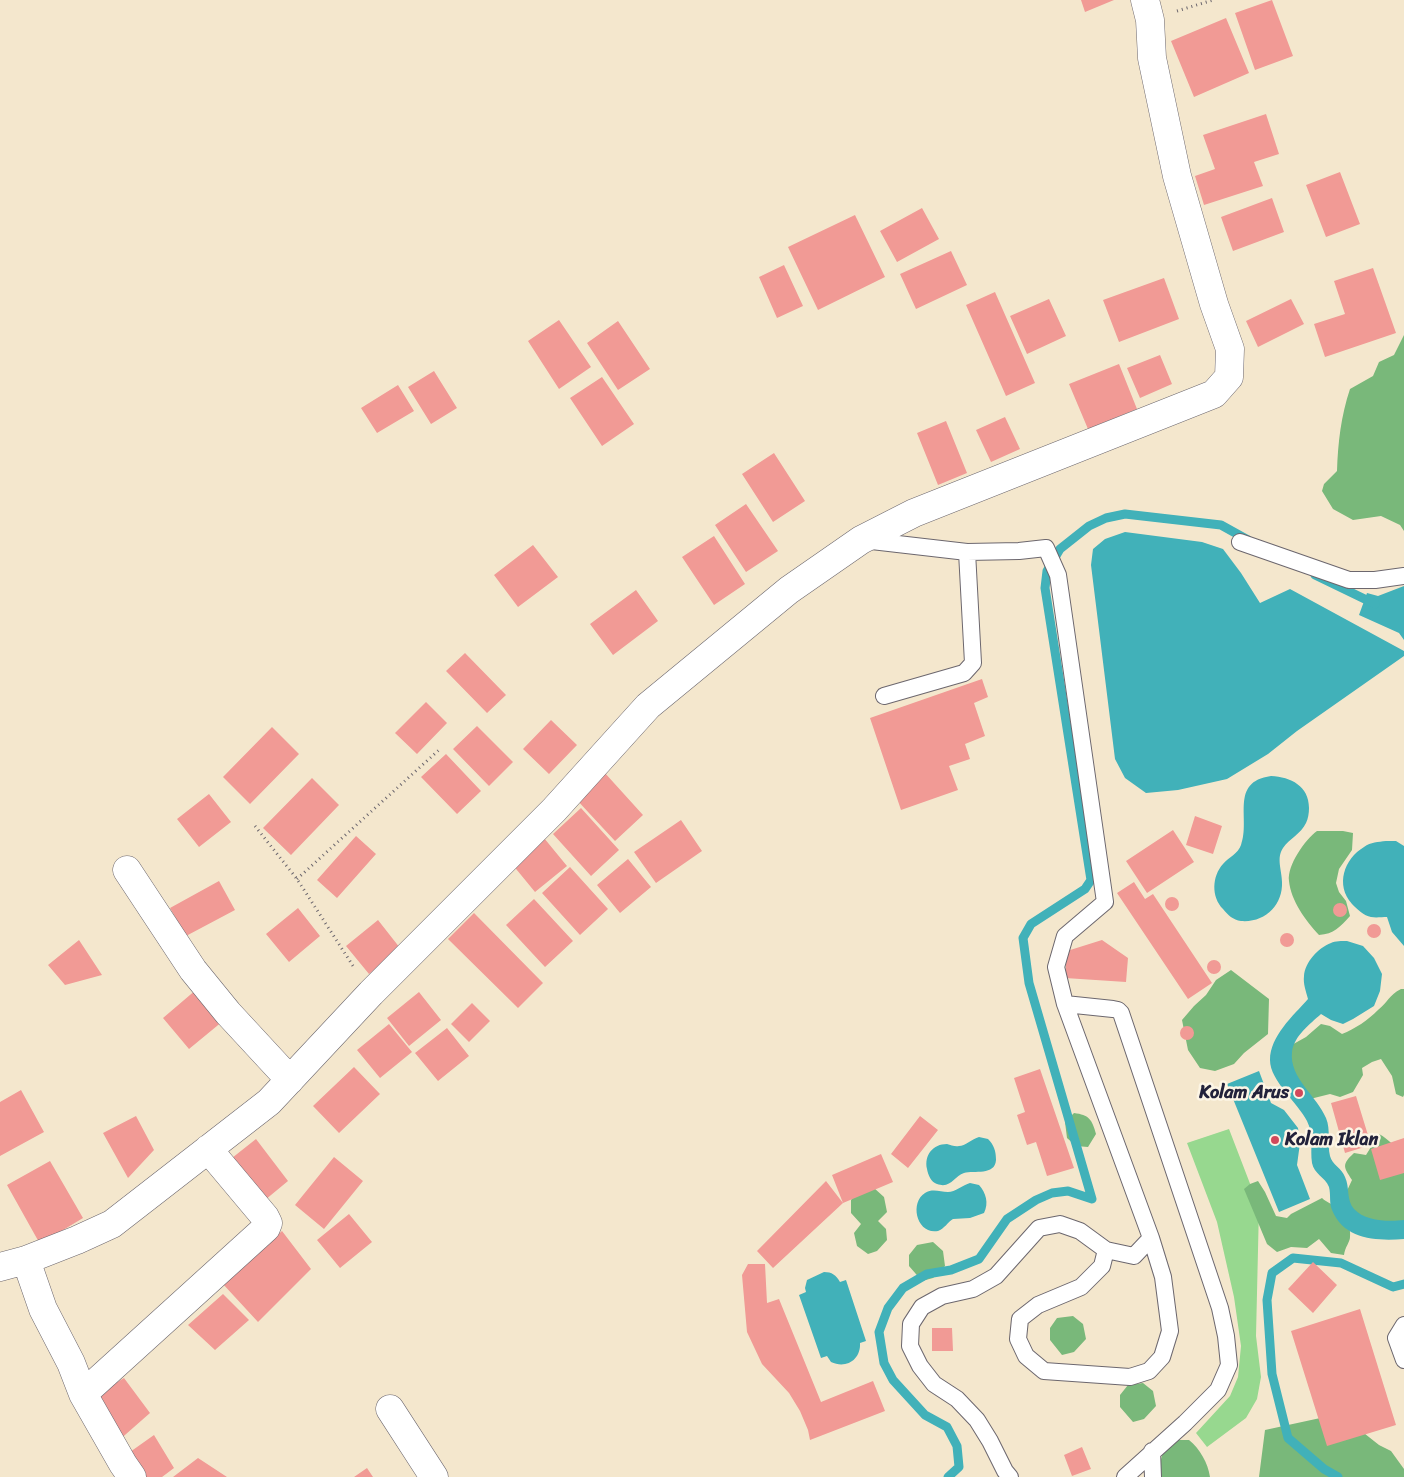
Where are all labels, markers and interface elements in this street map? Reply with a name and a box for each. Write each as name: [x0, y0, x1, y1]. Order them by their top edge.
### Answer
place label: Kolam Arus: [1199, 1082, 1289, 1104]
marker: Kolam Arus: [1293, 1087, 1305, 1099]
place label: Kolam Iklan: [1285, 1129, 1378, 1151]
marker: Kolam Iklan: [1269, 1134, 1281, 1146]

